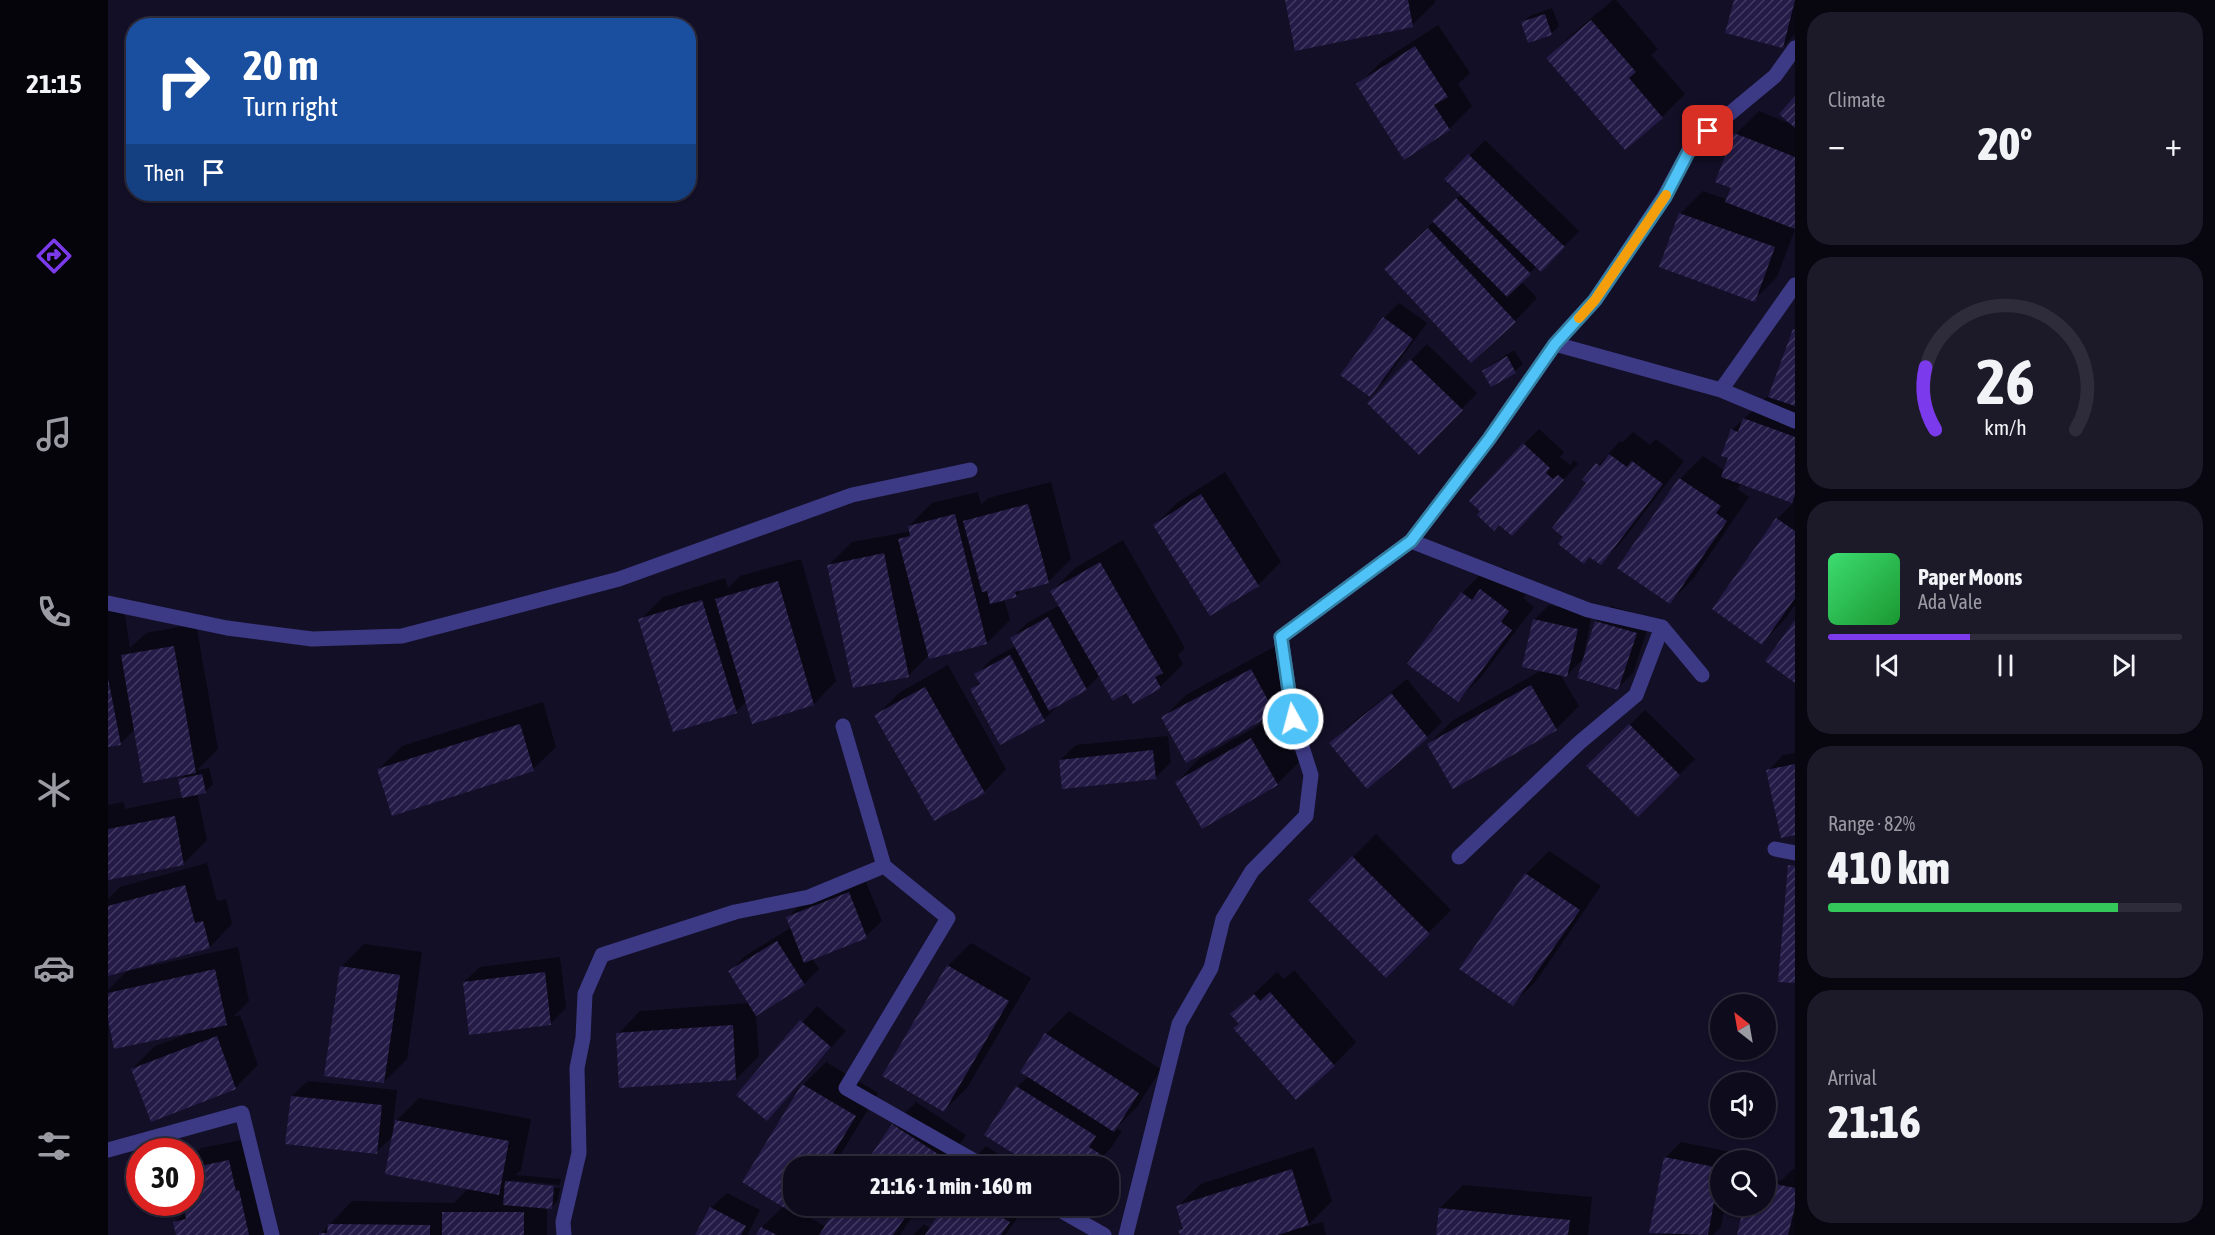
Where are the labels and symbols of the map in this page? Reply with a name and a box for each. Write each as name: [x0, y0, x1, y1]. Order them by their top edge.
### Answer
pin: [1682, 105, 1733, 156]
position arrow: [1261, 687, 1325, 751]
north arrow: [1710, 994, 1776, 1060]
speed limit sign: 30: [126, 1138, 204, 1216]

